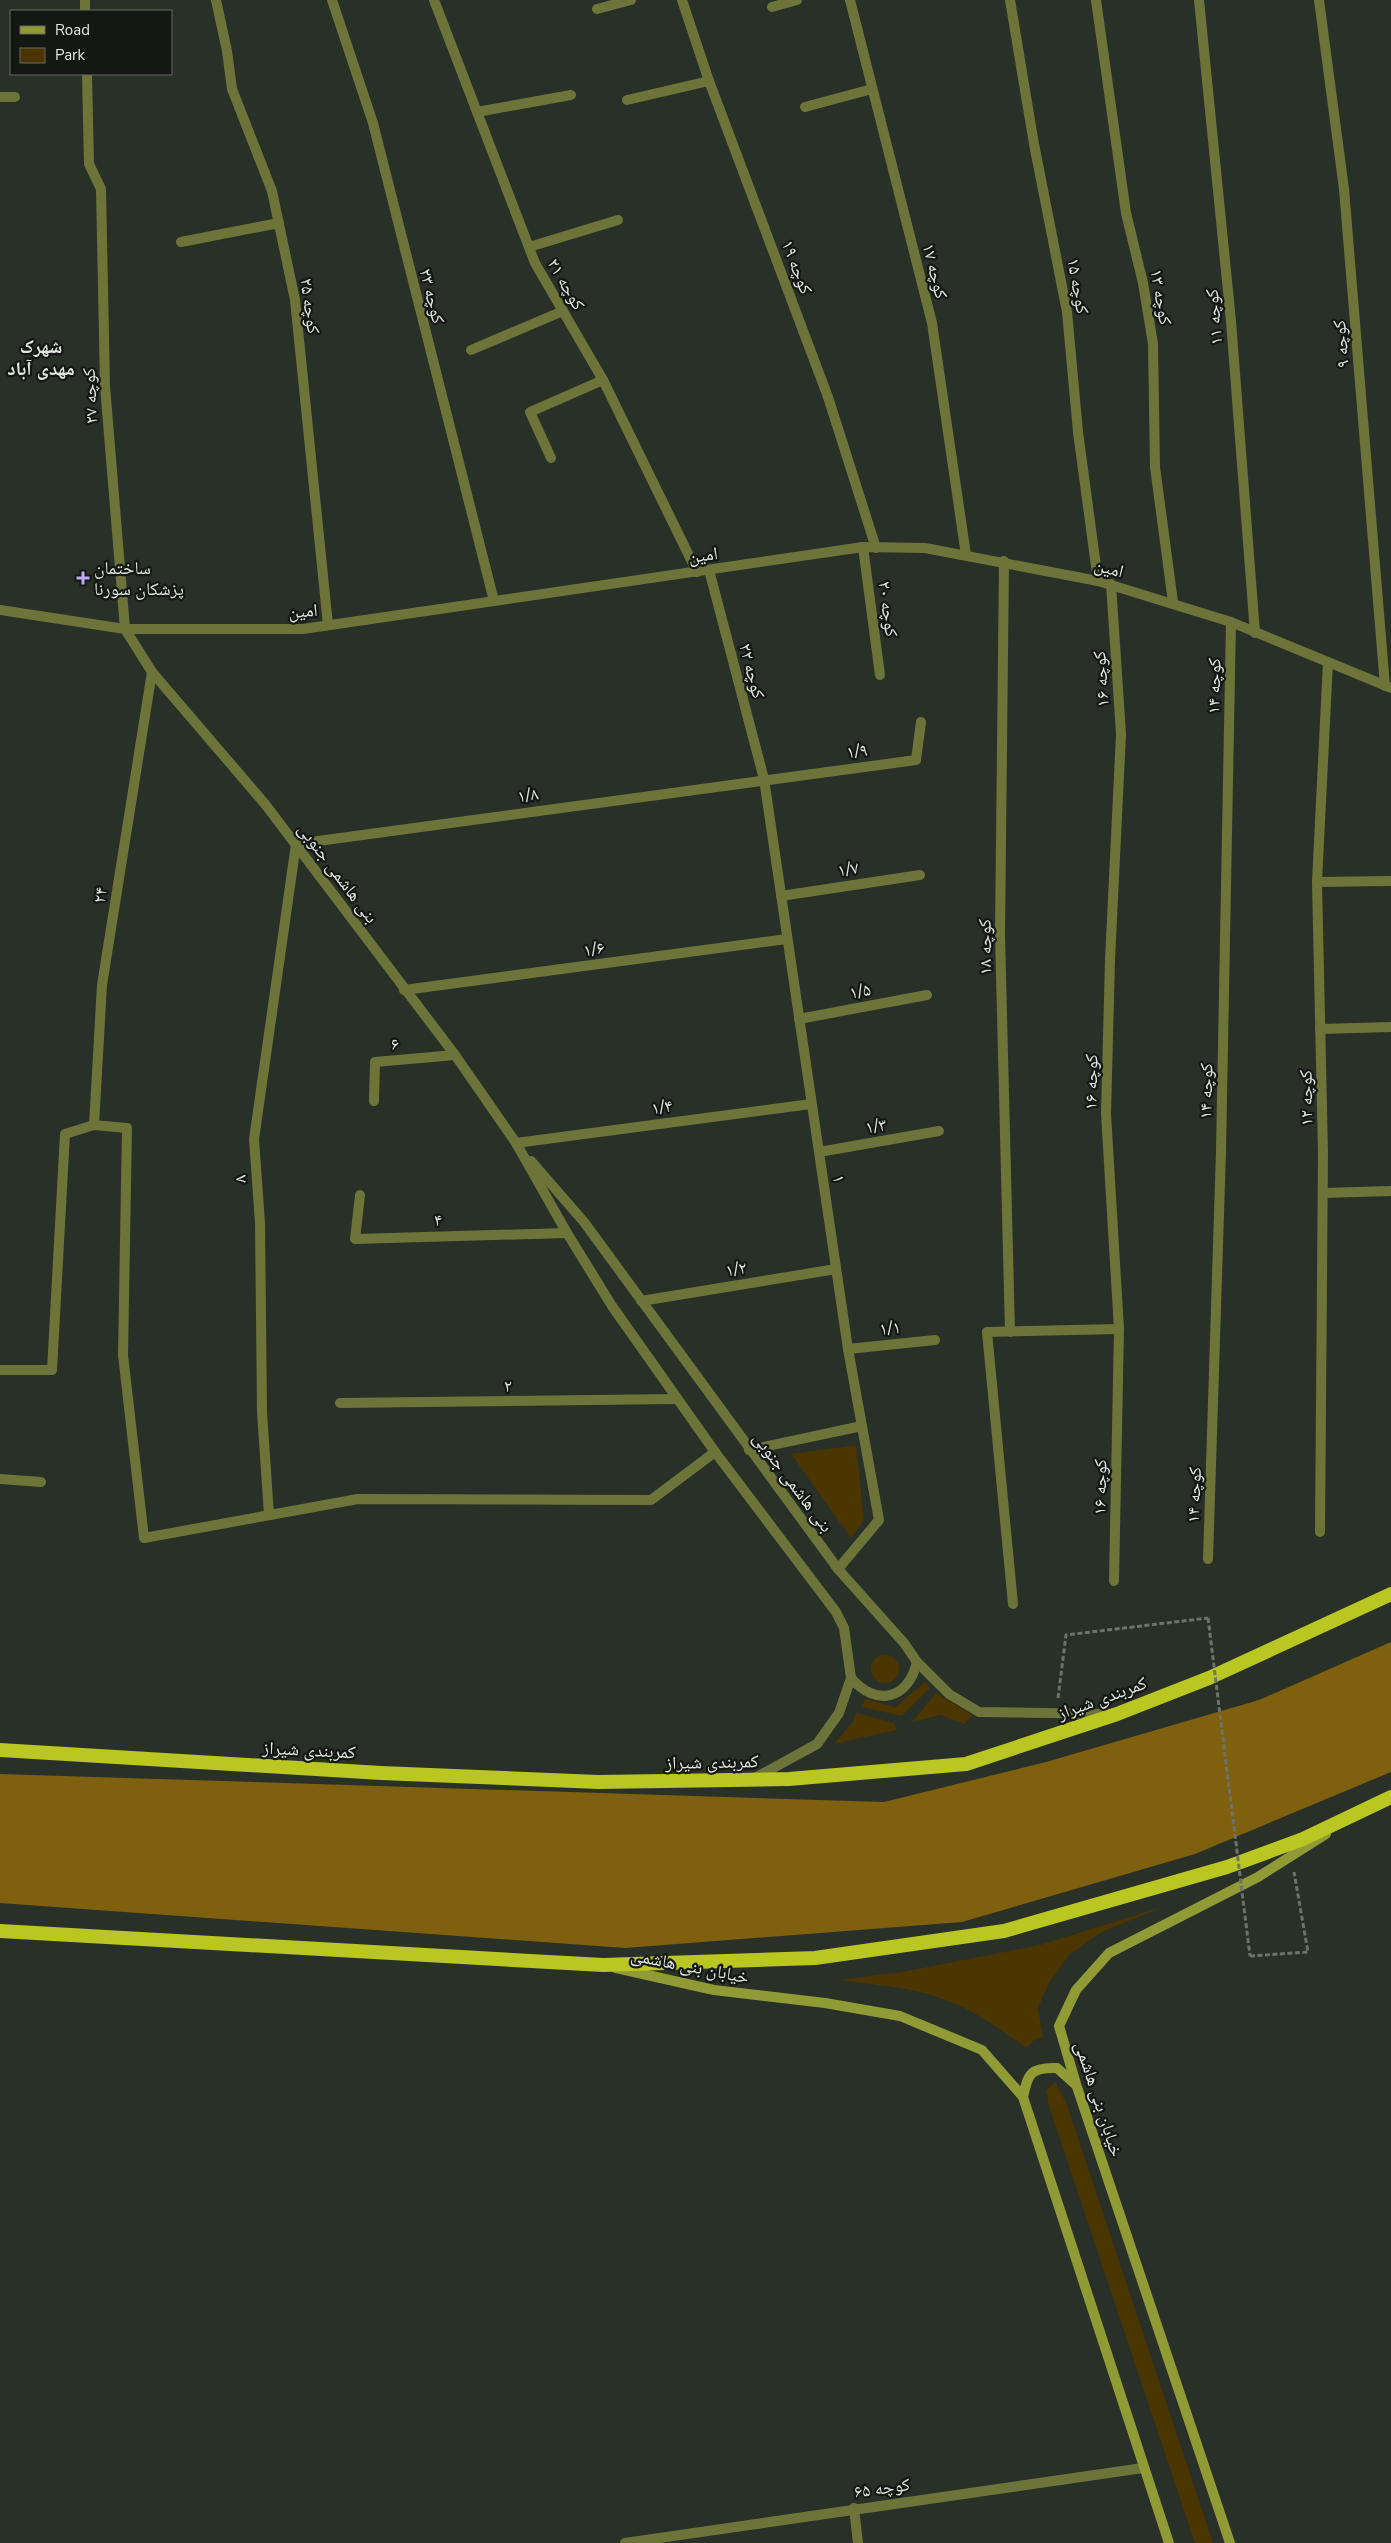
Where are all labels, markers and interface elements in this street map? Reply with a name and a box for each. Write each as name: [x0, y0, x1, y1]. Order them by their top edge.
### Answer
legend: [10, 10, 172, 75]
text: Road: [55, 20, 90, 40]
text: Park: [55, 45, 85, 65]
street label: کوچه ۱۹: [776, 236, 818, 298]
street label: کوچه ۱۷: [917, 241, 954, 302]
street label: کوچه ۲۱: [542, 254, 591, 315]
street label: کوچه ۱۵: [1061, 256, 1095, 316]
street label: کوچه ۲۳: [414, 266, 451, 327]
street label: کوچه ۱۳: [1144, 267, 1178, 327]
street label: کوچه ۲۵: [294, 276, 326, 336]
street label: کوچه ۱۱: [1200, 287, 1228, 346]
street label: کوچه ۹: [1327, 318, 1355, 369]
district label: شهرک مهدی آباد: [7, 334, 75, 382]
street label: کوچه ۲۷: [77, 367, 103, 425]
street label: امین: [687, 541, 719, 569]
street label: امین: [1092, 553, 1126, 583]
place label: ساختمان پزشکان سورنا: [94, 556, 184, 601]
marker: ساختمان پزشکان سورنا: [76, 571, 90, 585]
street label: کوچه ۲۰: [872, 579, 904, 639]
street label: امین: [287, 598, 319, 624]
street label: کوچه ۲۲: [733, 641, 771, 702]
street label: کوچه ۱۶: [1087, 650, 1115, 708]
street label: کوچه ۱۴: [1202, 657, 1226, 714]
street label: ۱/۹: [845, 738, 869, 764]
street label: ۱/۸: [516, 782, 540, 808]
street label: بنی هاشمی جنوبی: [292, 818, 384, 928]
street label: ۱/۷: [836, 855, 860, 883]
street label: ۲۴: [87, 885, 113, 905]
street label: کوچه ۱۸: [973, 918, 997, 975]
street label: ۱/۶: [582, 936, 606, 962]
street label: ۱/۵: [847, 977, 873, 1005]
street label: ۶: [390, 1032, 400, 1056]
street label: کوچه ۱۶: [1079, 1053, 1103, 1110]
street label: کوچه ۱۴: [1194, 1062, 1218, 1119]
street label: کوچه ۱۲: [1294, 1069, 1318, 1126]
street label: ۱/۴: [650, 1094, 674, 1120]
street label: ۱/۳: [863, 1112, 889, 1140]
street label: ۱: [827, 1173, 851, 1185]
street label: ۸: [228, 1174, 252, 1184]
street label: ۴: [434, 1208, 442, 1232]
street label: ۱/۲: [724, 1255, 748, 1283]
street label: ۱/۱: [878, 1315, 902, 1341]
street label: ۲: [504, 1374, 512, 1398]
street label: بنی هاشمی جنوبی: [747, 1427, 839, 1537]
street label: کوچه ۱۶: [1088, 1458, 1112, 1515]
street label: کوچه ۱۴: [1181, 1466, 1207, 1524]
street label: کمربندی شیراز: [1053, 1671, 1151, 1726]
street label: کمربندی شیراز: [261, 1736, 357, 1764]
street label: کمربندی شیراز: [664, 1749, 759, 1775]
street label: خیابان بنی هاشمی: [629, 1943, 751, 1989]
street label: خیابان بنی هاشمی: [1069, 2038, 1129, 2160]
street label: کوچه ۶۵: [852, 2472, 912, 2504]

